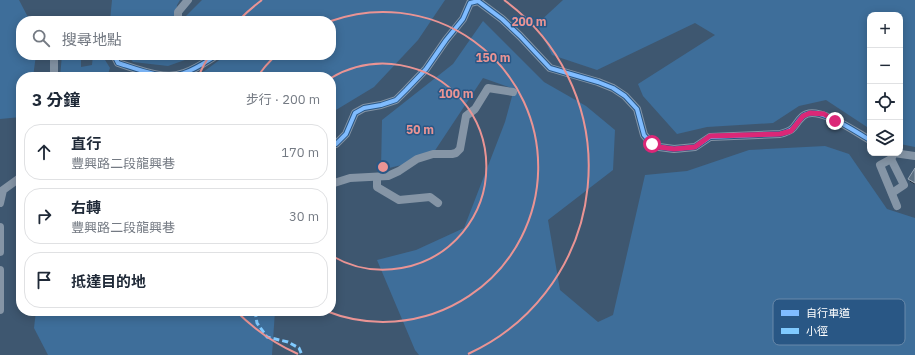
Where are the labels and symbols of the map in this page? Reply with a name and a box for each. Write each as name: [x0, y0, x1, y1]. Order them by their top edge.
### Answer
text: 200 m: [511, 14, 547, 29]
text: 150 m: [475, 50, 511, 65]
text: 100 m: [438, 86, 474, 101]
route end: [826, 112, 844, 130]
text: 50 m: [406, 122, 434, 137]
route start: [643, 135, 661, 153]
centre of rings: [376, 160, 390, 174]
legend: [773, 299, 905, 345]
text: 自行車道: [806, 306, 850, 320]
text: 小徑: [806, 324, 828, 338]

